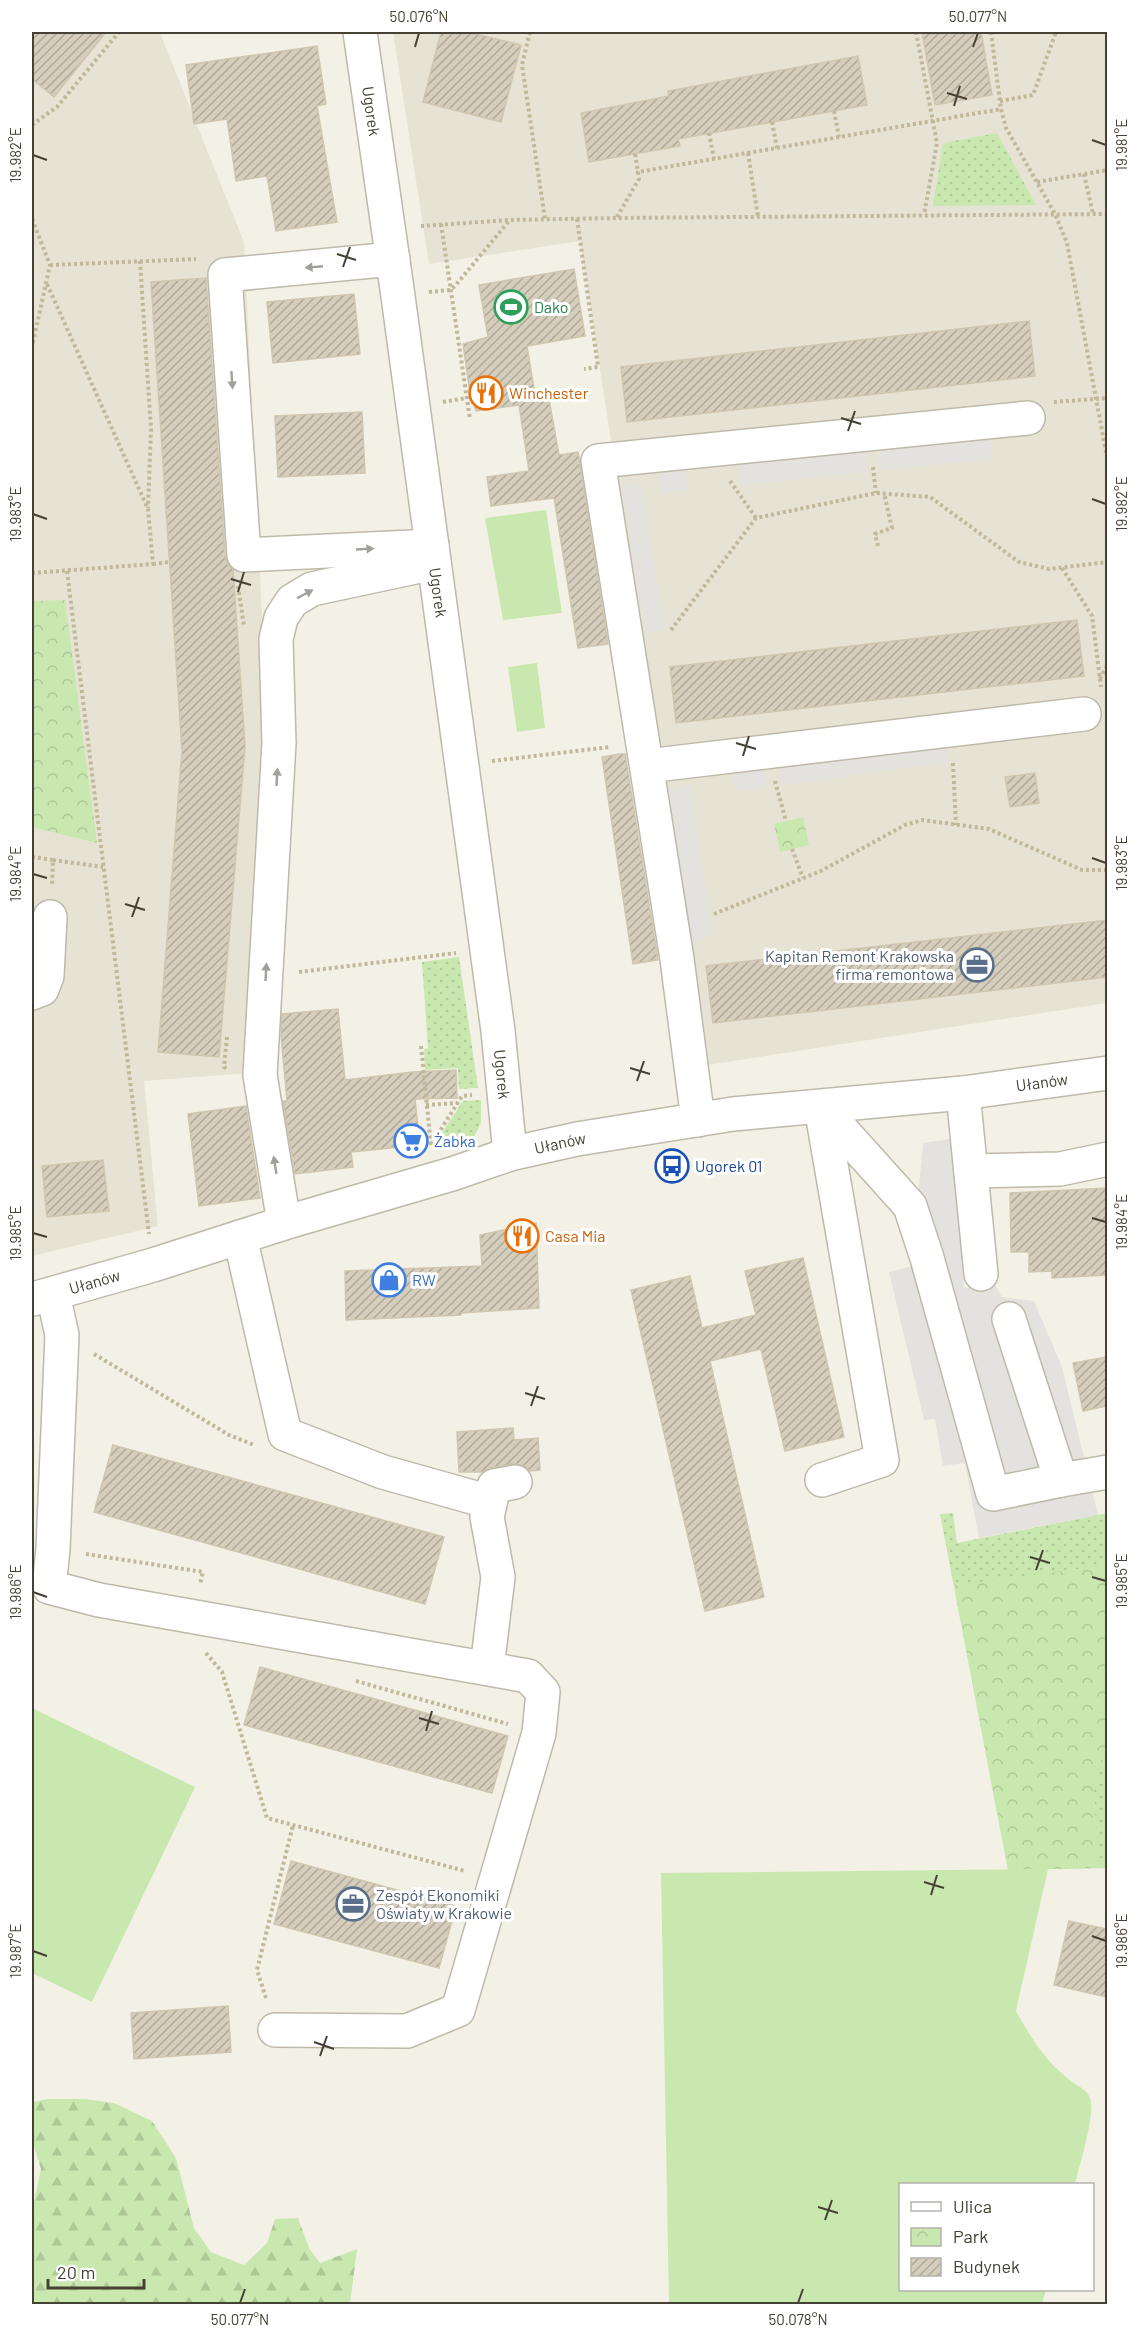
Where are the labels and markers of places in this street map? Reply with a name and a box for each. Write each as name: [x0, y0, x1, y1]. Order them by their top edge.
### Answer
sports icon: Dako: [493, 289, 529, 325]
place label: Dako: [534, 297, 568, 316]
restaurant icon: Winchester: [468, 375, 504, 411]
place label: Winchester: [509, 383, 589, 402]
place label: Kapitan Remont Krakowska firma remontowa: [765, 946, 954, 983]
office icon: Kapitan Remont Krakowska firma remontowa: [959, 947, 995, 983]
supermarket icon: Żabka: [393, 1123, 429, 1159]
place label: Żabka: [434, 1131, 476, 1150]
bus stop icon: Ugorek 01: [654, 1148, 690, 1184]
place label: Ugorek 01: [695, 1156, 762, 1175]
restaurant icon: Casa Mia: [504, 1218, 540, 1254]
place label: Casa Mia: [545, 1226, 606, 1245]
shop icon: RW: [371, 1262, 407, 1298]
place label: RW: [412, 1270, 436, 1289]
place label: Zespół Ekonomiki Oświaty w Krakowie: [376, 1885, 512, 1922]
office icon: Zespół Ekonomiki Oświaty w Krakowie: [335, 1886, 371, 1922]

